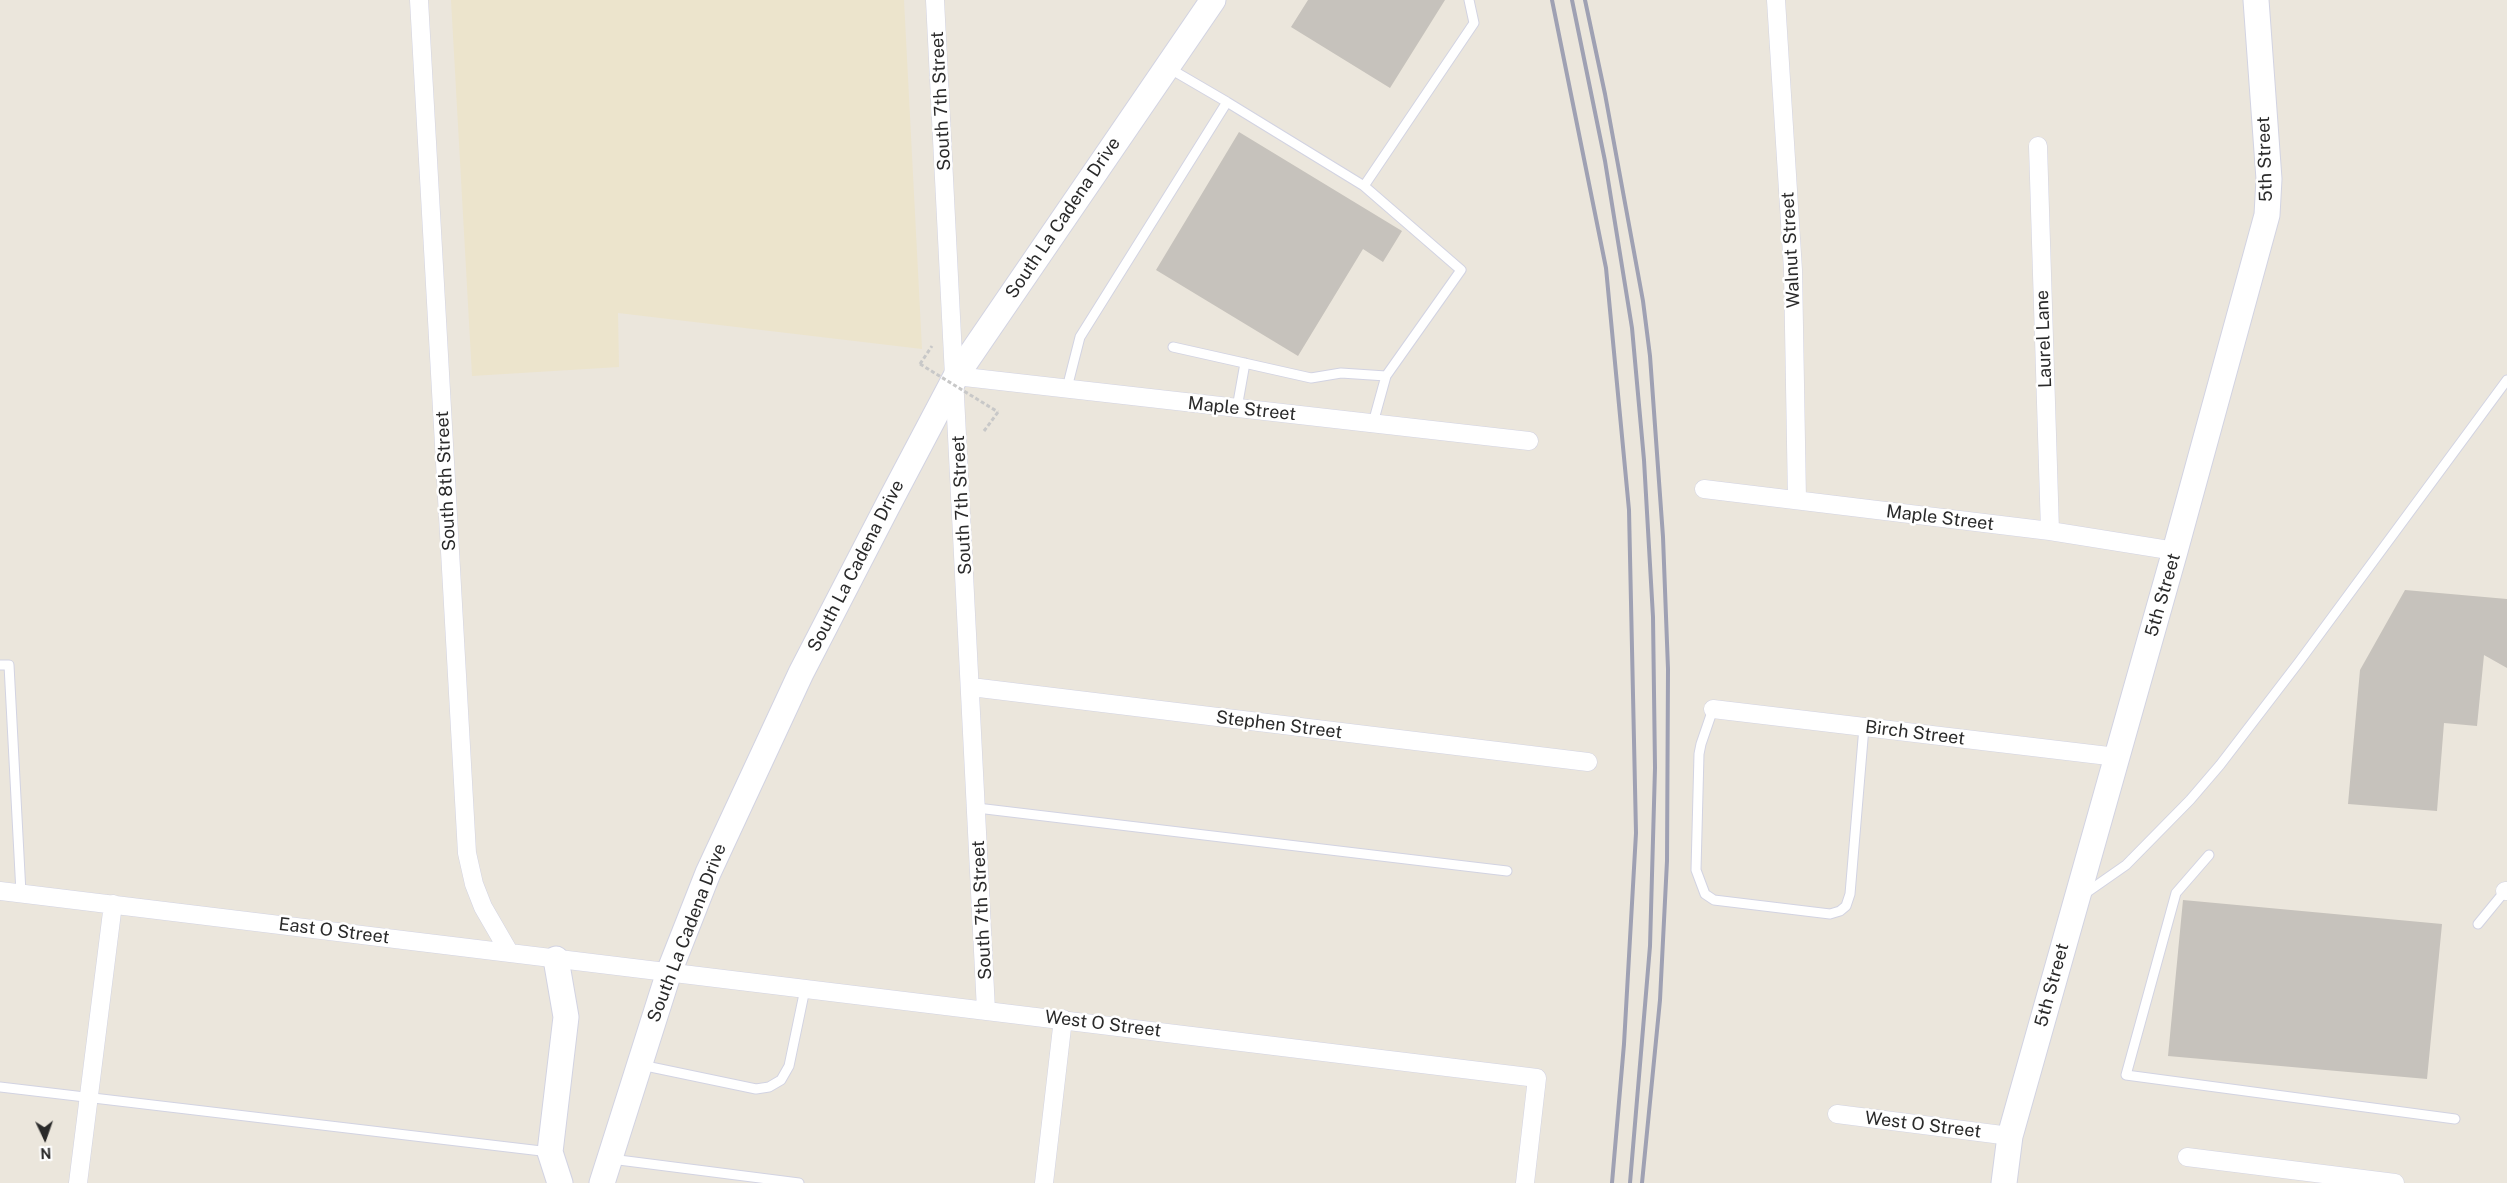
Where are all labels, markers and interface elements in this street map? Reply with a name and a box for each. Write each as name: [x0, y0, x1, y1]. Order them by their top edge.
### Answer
street label: South 7th Street: [927, 31, 955, 171]
street label: 5th Street: [2253, 116, 2277, 202]
street label: South La Cadena Drive: [1001, 133, 1125, 303]
street label: Walnut Street: [1777, 191, 1805, 309]
street label: Laurel Lane: [2031, 290, 2057, 388]
street label: Maple Street: [1187, 393, 1297, 425]
street label: South 8th Street: [432, 410, 460, 552]
street label: South 7th Street: [948, 435, 976, 575]
street label: South La Cadena Drive: [803, 477, 909, 655]
street label: Maple Street: [1885, 501, 1995, 535]
street label: 5th Street: [2141, 551, 2185, 639]
street label: Stephen Street: [1215, 707, 1343, 743]
street label: Birch Street: [1864, 716, 1966, 750]
street label: South 7th Street: [968, 840, 996, 980]
street label: South La Cadena Drive: [643, 841, 731, 1025]
street label: East O Street: [277, 913, 391, 949]
street label: 5th Street: [2030, 941, 2074, 1029]
street label: West O Street: [1044, 1006, 1162, 1042]
street label: West O Street: [1864, 1107, 1982, 1143]
north arrow: [20, 1113, 70, 1163]
text: N: [40, 1145, 52, 1161]

